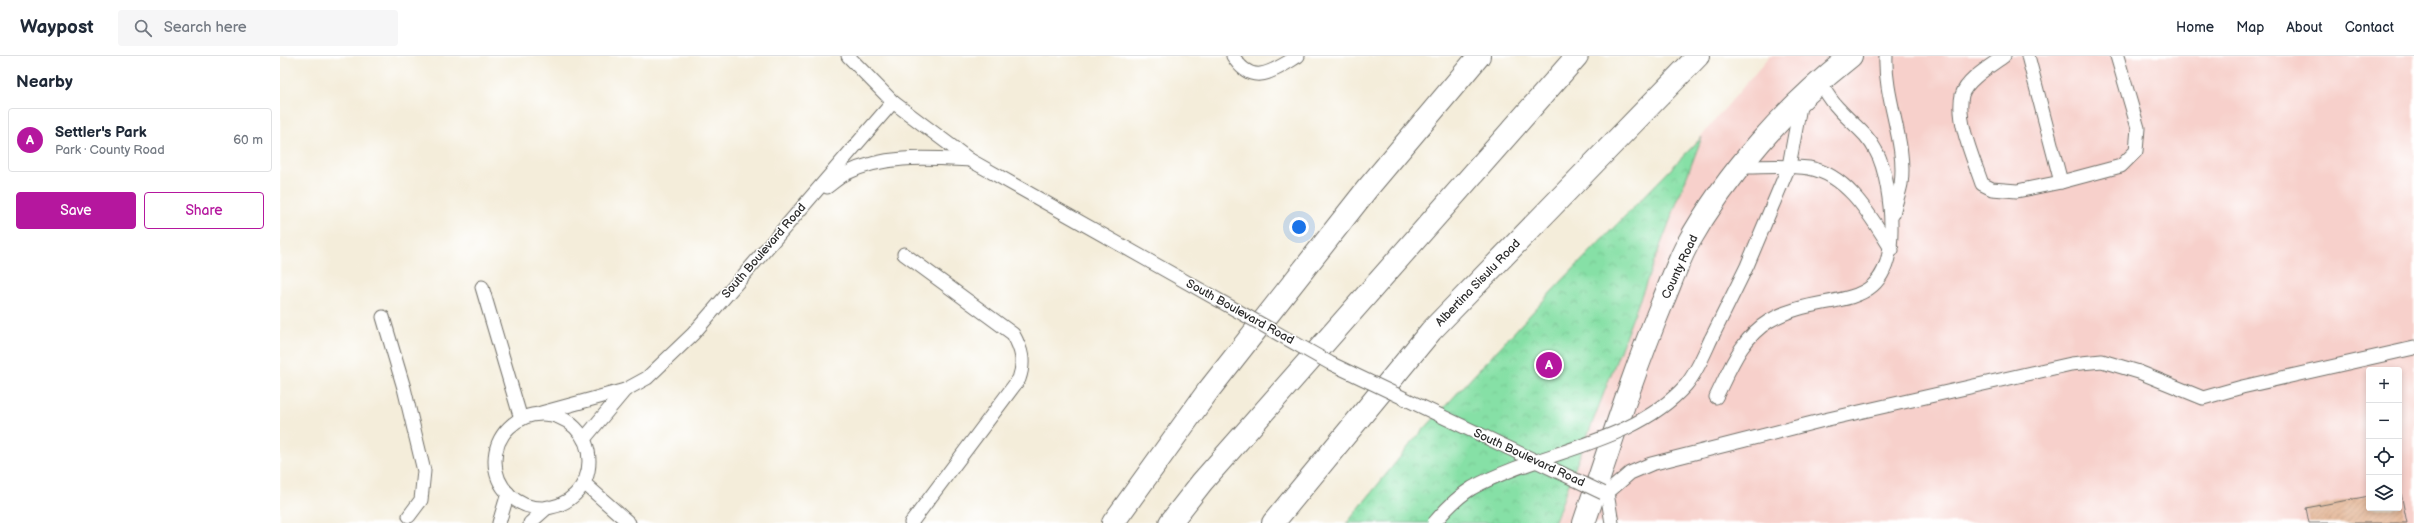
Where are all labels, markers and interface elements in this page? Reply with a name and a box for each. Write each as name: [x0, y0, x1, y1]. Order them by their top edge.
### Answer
search box: [118, 10, 398, 46]
text: Waypost: [20, 16, 94, 39]
icon: search: [132, 17, 154, 39]
text: Search here: [164, 18, 247, 37]
text: Home: [2176, 19, 2214, 36]
text: Map: [2236, 19, 2264, 36]
text: About: [2286, 19, 2323, 36]
text: Contact: [2345, 19, 2394, 36]
text: Nearby: [16, 72, 73, 92]
text: Settler's Park: [55, 123, 147, 142]
text: A: [26, 132, 34, 148]
text: 60 m: [233, 132, 263, 148]
text: Park · County Road: [55, 142, 165, 158]
button: Save: [16, 192, 136, 229]
button: Share: [144, 192, 264, 229]
street label: South Boulevard Road: [719, 200, 809, 302]
your location: [1289, 217, 1309, 237]
street label: County Road: [1659, 232, 1701, 302]
street label: Albertina Sisulu Road: [1432, 236, 1524, 330]
street label: South Boulevard Road: [1183, 276, 1297, 348]
pin: A: [1536, 350, 1562, 380]
map controls: [2366, 367, 2402, 511]
button: +: [2366, 367, 2402, 403]
button: −: [2366, 403, 2402, 439]
street label: South Boulevard Road: [1471, 426, 1587, 490]
button: locate: [2366, 439, 2402, 475]
button: layers: [2366, 475, 2402, 511]

